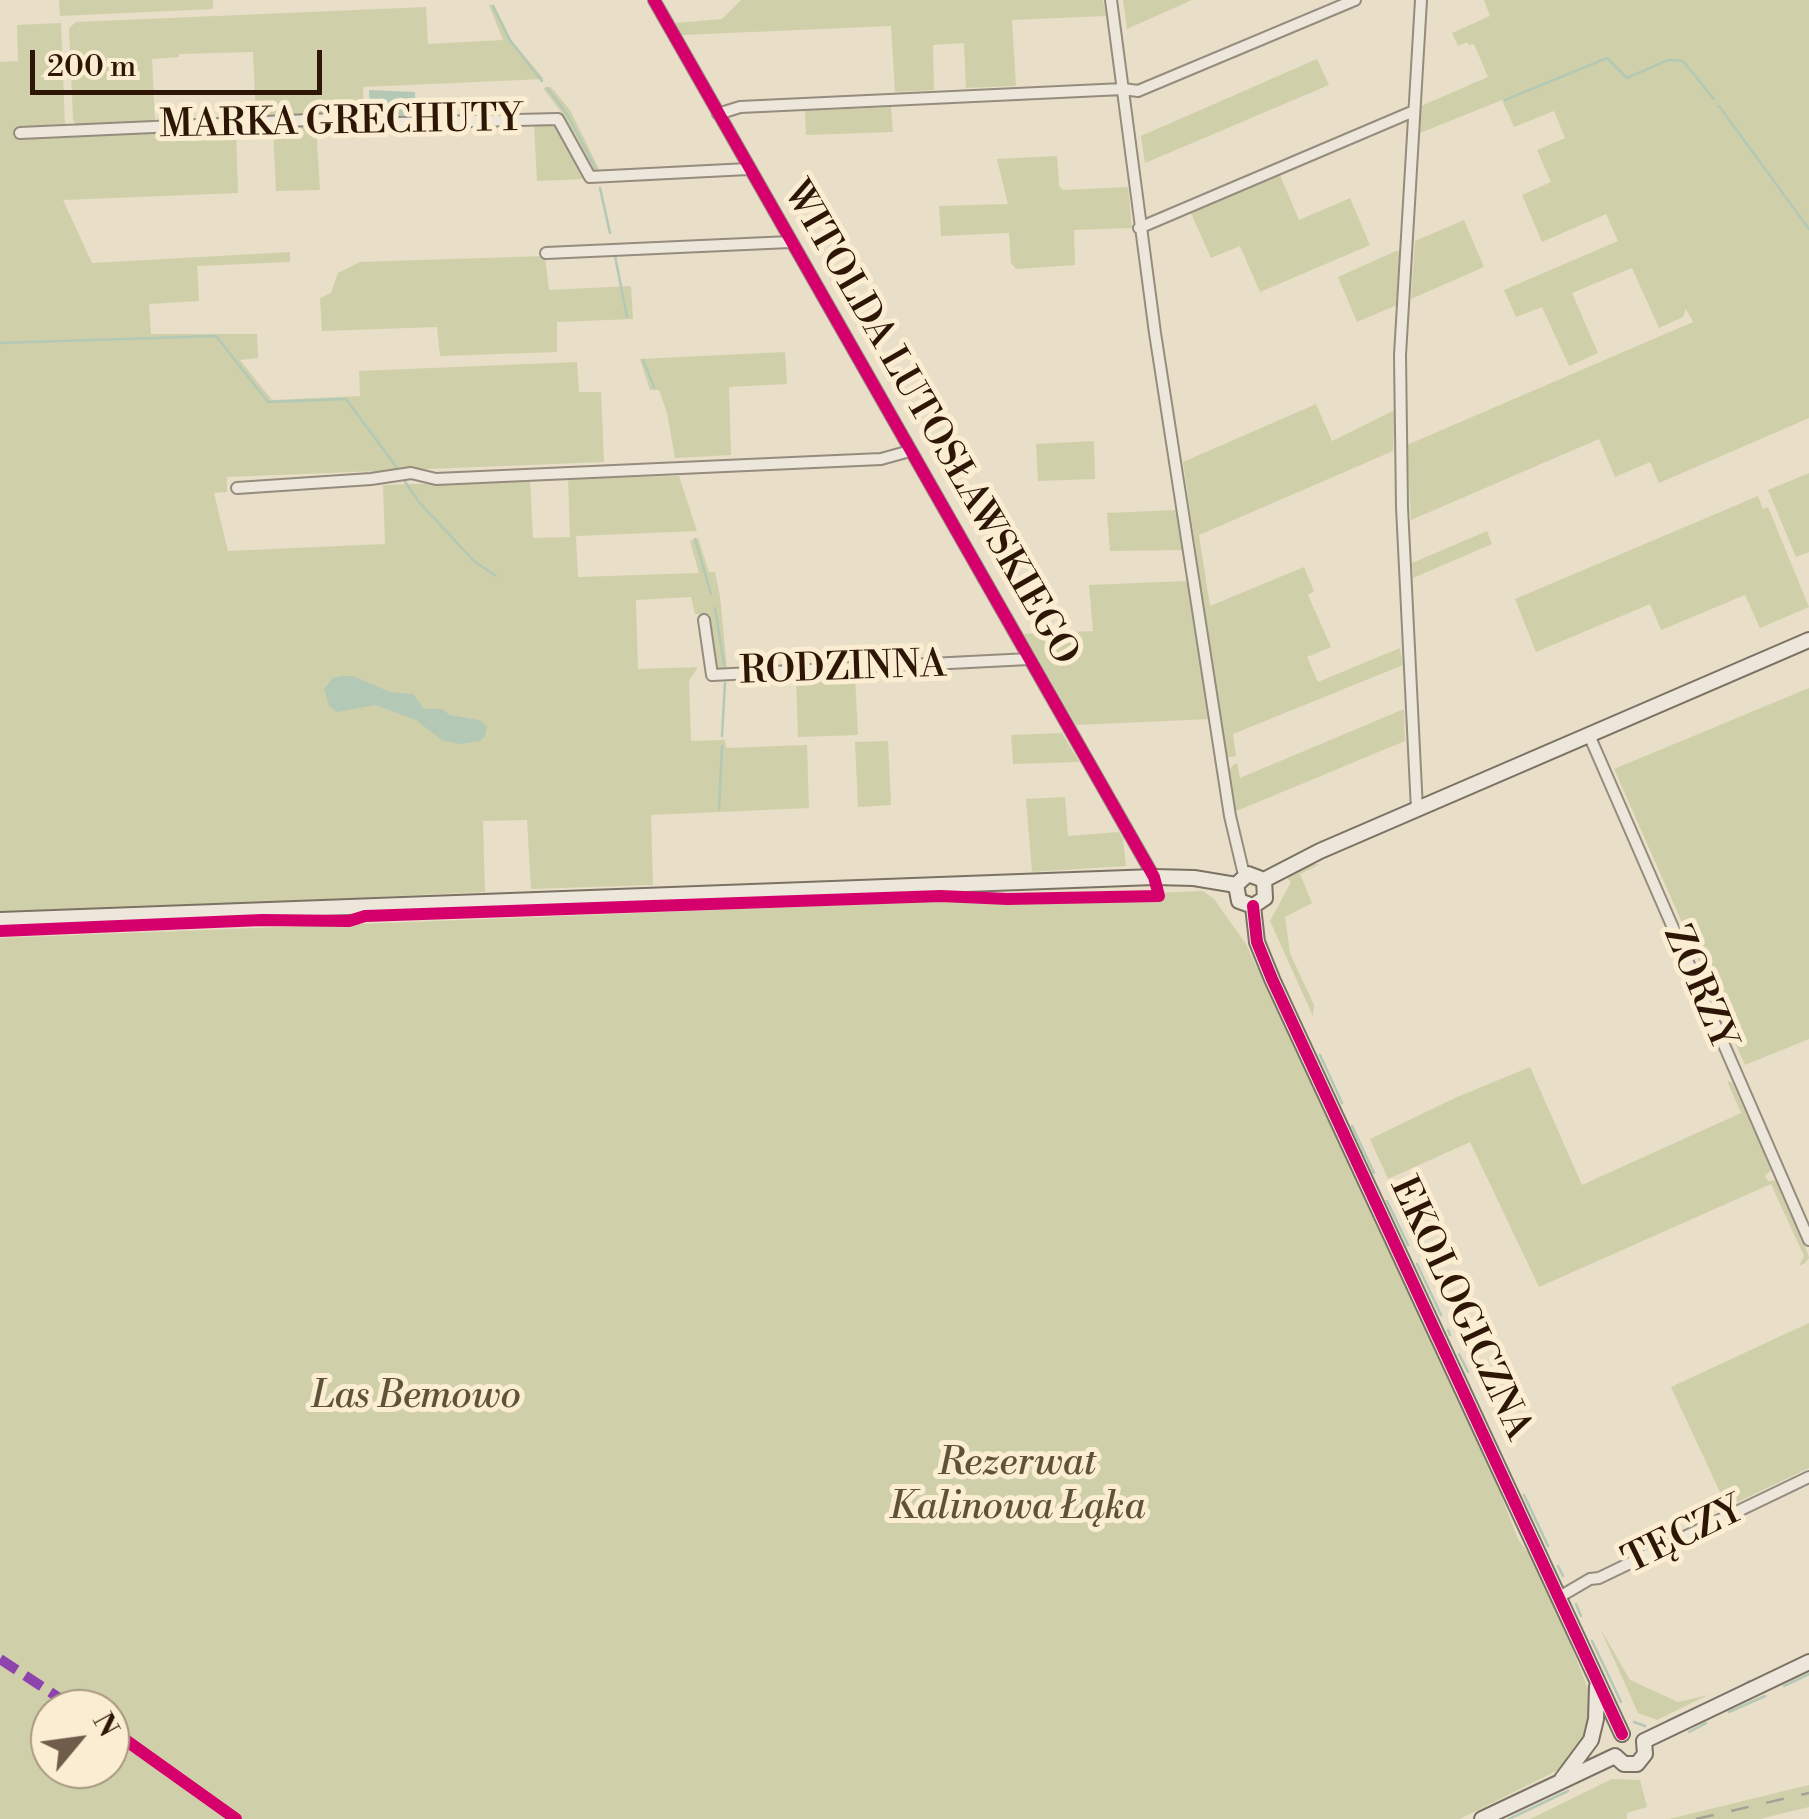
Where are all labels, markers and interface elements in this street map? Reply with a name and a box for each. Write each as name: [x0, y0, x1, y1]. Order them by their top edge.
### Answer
scale bar: [35, 30, 328, 92]
text: 200 m: [47, 48, 136, 86]
street label: MARKA GRECHUTY: [159, 98, 523, 150]
street label: WITOLDA LUTOSŁAWSKIEGO: [771, 174, 1087, 674]
street label: RODZINNA: [739, 644, 947, 696]
street label: ZORZY: [1652, 919, 1744, 1057]
street label: EKOLOGICZNA: [1378, 1170, 1540, 1448]
park label: Las Bemowo: [311, 1375, 521, 1421]
park label: Rezerwat Kalinowa Łąka: [889, 1442, 1145, 1532]
street label: TĘCZY: [1616, 1488, 1752, 1586]
north arrow: [30, 1689, 130, 1789]
text: N: [84, 1707, 126, 1743]

